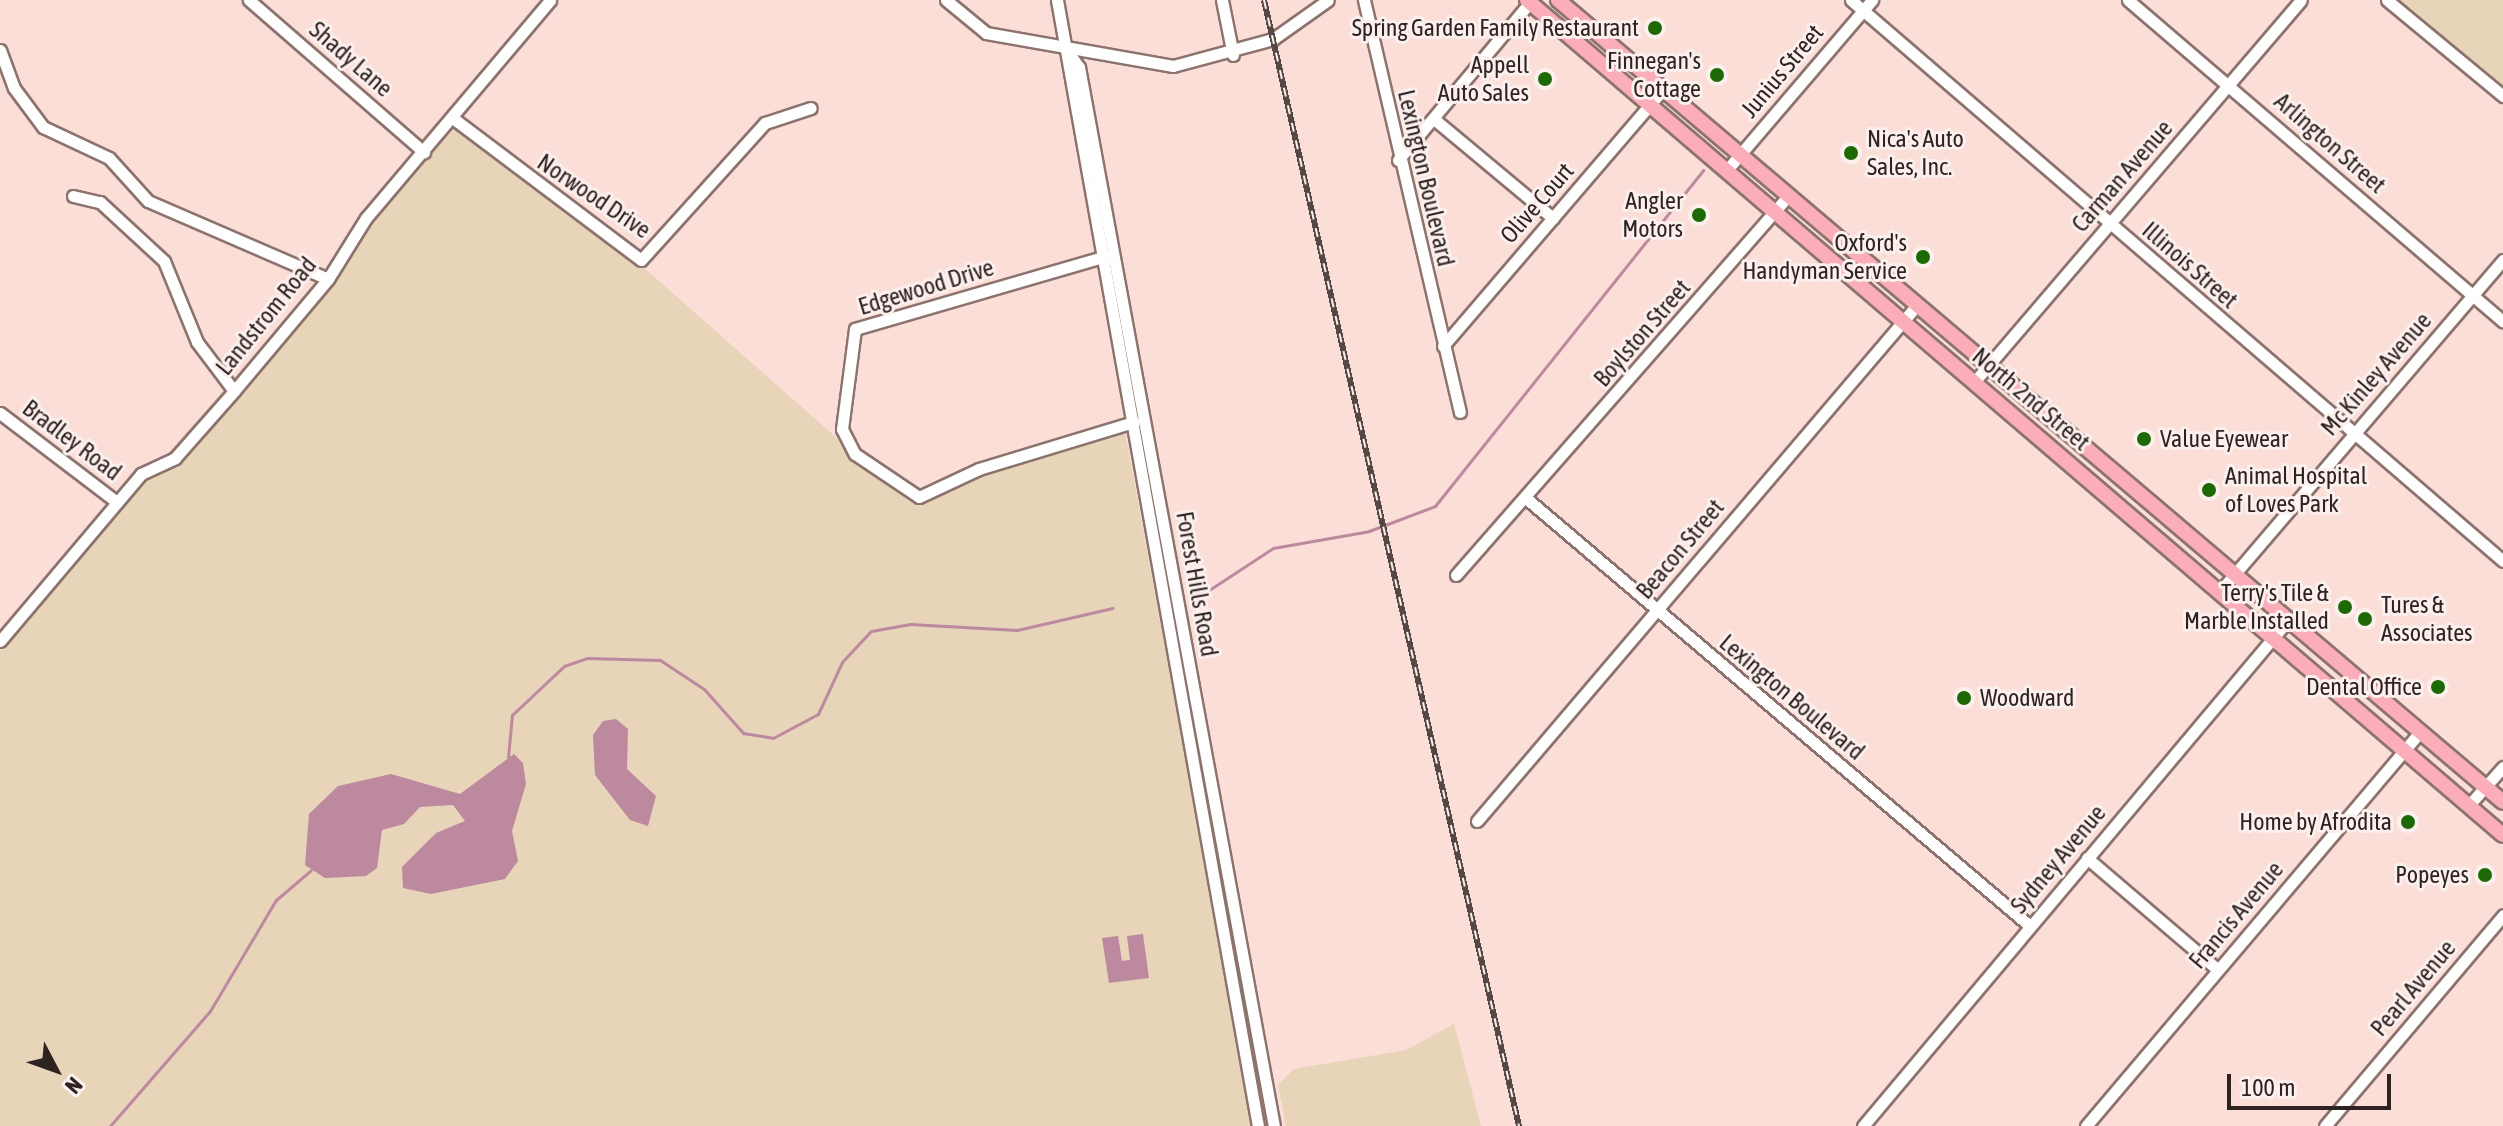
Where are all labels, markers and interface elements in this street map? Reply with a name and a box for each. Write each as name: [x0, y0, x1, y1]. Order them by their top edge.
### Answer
place label: Spring Garden Family Restaurant: [1352, 14, 1639, 42]
street label: Shady Lane: [304, 15, 398, 103]
marker: Spring Garden Family Restaurant: [1646, 19, 1664, 37]
street label: Junius Street: [1735, 19, 1829, 123]
place label: Finnegan's Cottage: [1607, 47, 1701, 103]
place label: Appell Auto Sales: [1438, 51, 1529, 107]
marker: Finnegan's Cottage: [1708, 66, 1726, 84]
marker: Appell Auto Sales: [1536, 70, 1554, 88]
street label: Lexington Boulevard: [1392, 87, 1460, 269]
street label: Arlington Street: [2268, 87, 2392, 199]
street label: Carman Avenue: [2066, 114, 2178, 238]
place label: Nica's Auto Sales, Inc.: [1867, 125, 1964, 181]
marker: Nica's Auto Sales, Inc.: [1842, 144, 1860, 162]
street label: Norwood Drive: [532, 148, 656, 244]
street label: Olive Court: [1494, 157, 1580, 249]
place label: Angler Motors: [1622, 187, 1683, 243]
marker: Angler Motors: [1690, 206, 1708, 224]
street label: Illinois Street: [2136, 216, 2244, 314]
place label: Oxford's Handyman Service: [1742, 229, 1907, 285]
marker: Oxford's Handyman Service: [1914, 248, 1932, 266]
street label: Landstrom Road: [210, 251, 322, 381]
street label: Edgewood Drive: [855, 253, 997, 321]
street label: Boylston Street: [1588, 273, 1696, 393]
street label: Mc Kinley Avenue: [2315, 307, 2437, 441]
street label: North 2nd Street: [1966, 342, 2096, 456]
street label: Bradley Road: [17, 394, 127, 486]
place label: Value Eyewear: [2160, 425, 2288, 453]
marker: Value Eyewear: [2135, 430, 2153, 448]
place label: Animal Hospital of Loves Park: [2225, 462, 2367, 518]
marker: Animal Hospital of Loves Park: [2200, 481, 2218, 499]
street label: Beacon Street: [1630, 493, 1730, 605]
street label: Forest Hills Road: [1170, 509, 1224, 659]
place label: Terry's Tile & Marble Installed: [2184, 579, 2329, 635]
place label: Tures & Associates: [2381, 591, 2473, 647]
marker: Terry's Tile & Marble Installed: [2336, 598, 2354, 616]
marker: Tures & Associates: [2356, 610, 2374, 628]
street label: Lexington Boulevard: [1714, 628, 1870, 766]
place label: Dental Office: [2306, 673, 2422, 701]
marker: Dental Office: [2429, 678, 2447, 696]
place label: Woodward: [1980, 684, 2074, 712]
marker: Woodward: [1955, 689, 1973, 707]
street label: Sydney Avenue: [2004, 799, 2112, 919]
place label: Home by Afrodita: [2239, 808, 2392, 836]
marker: Home by Afrodita: [2399, 813, 2417, 831]
street label: Francis Avenue: [2183, 855, 2289, 975]
place label: Popeyes: [2395, 861, 2469, 889]
marker: Popeyes: [2476, 866, 2494, 884]
street label: Pearl Avenue: [2364, 934, 2462, 1042]
north arrow: [16, 1030, 96, 1110]
scale bar: [2231, 1058, 2395, 1108]
text: N: [60, 1072, 88, 1099]
text: 100 m: [2241, 1074, 2295, 1101]

